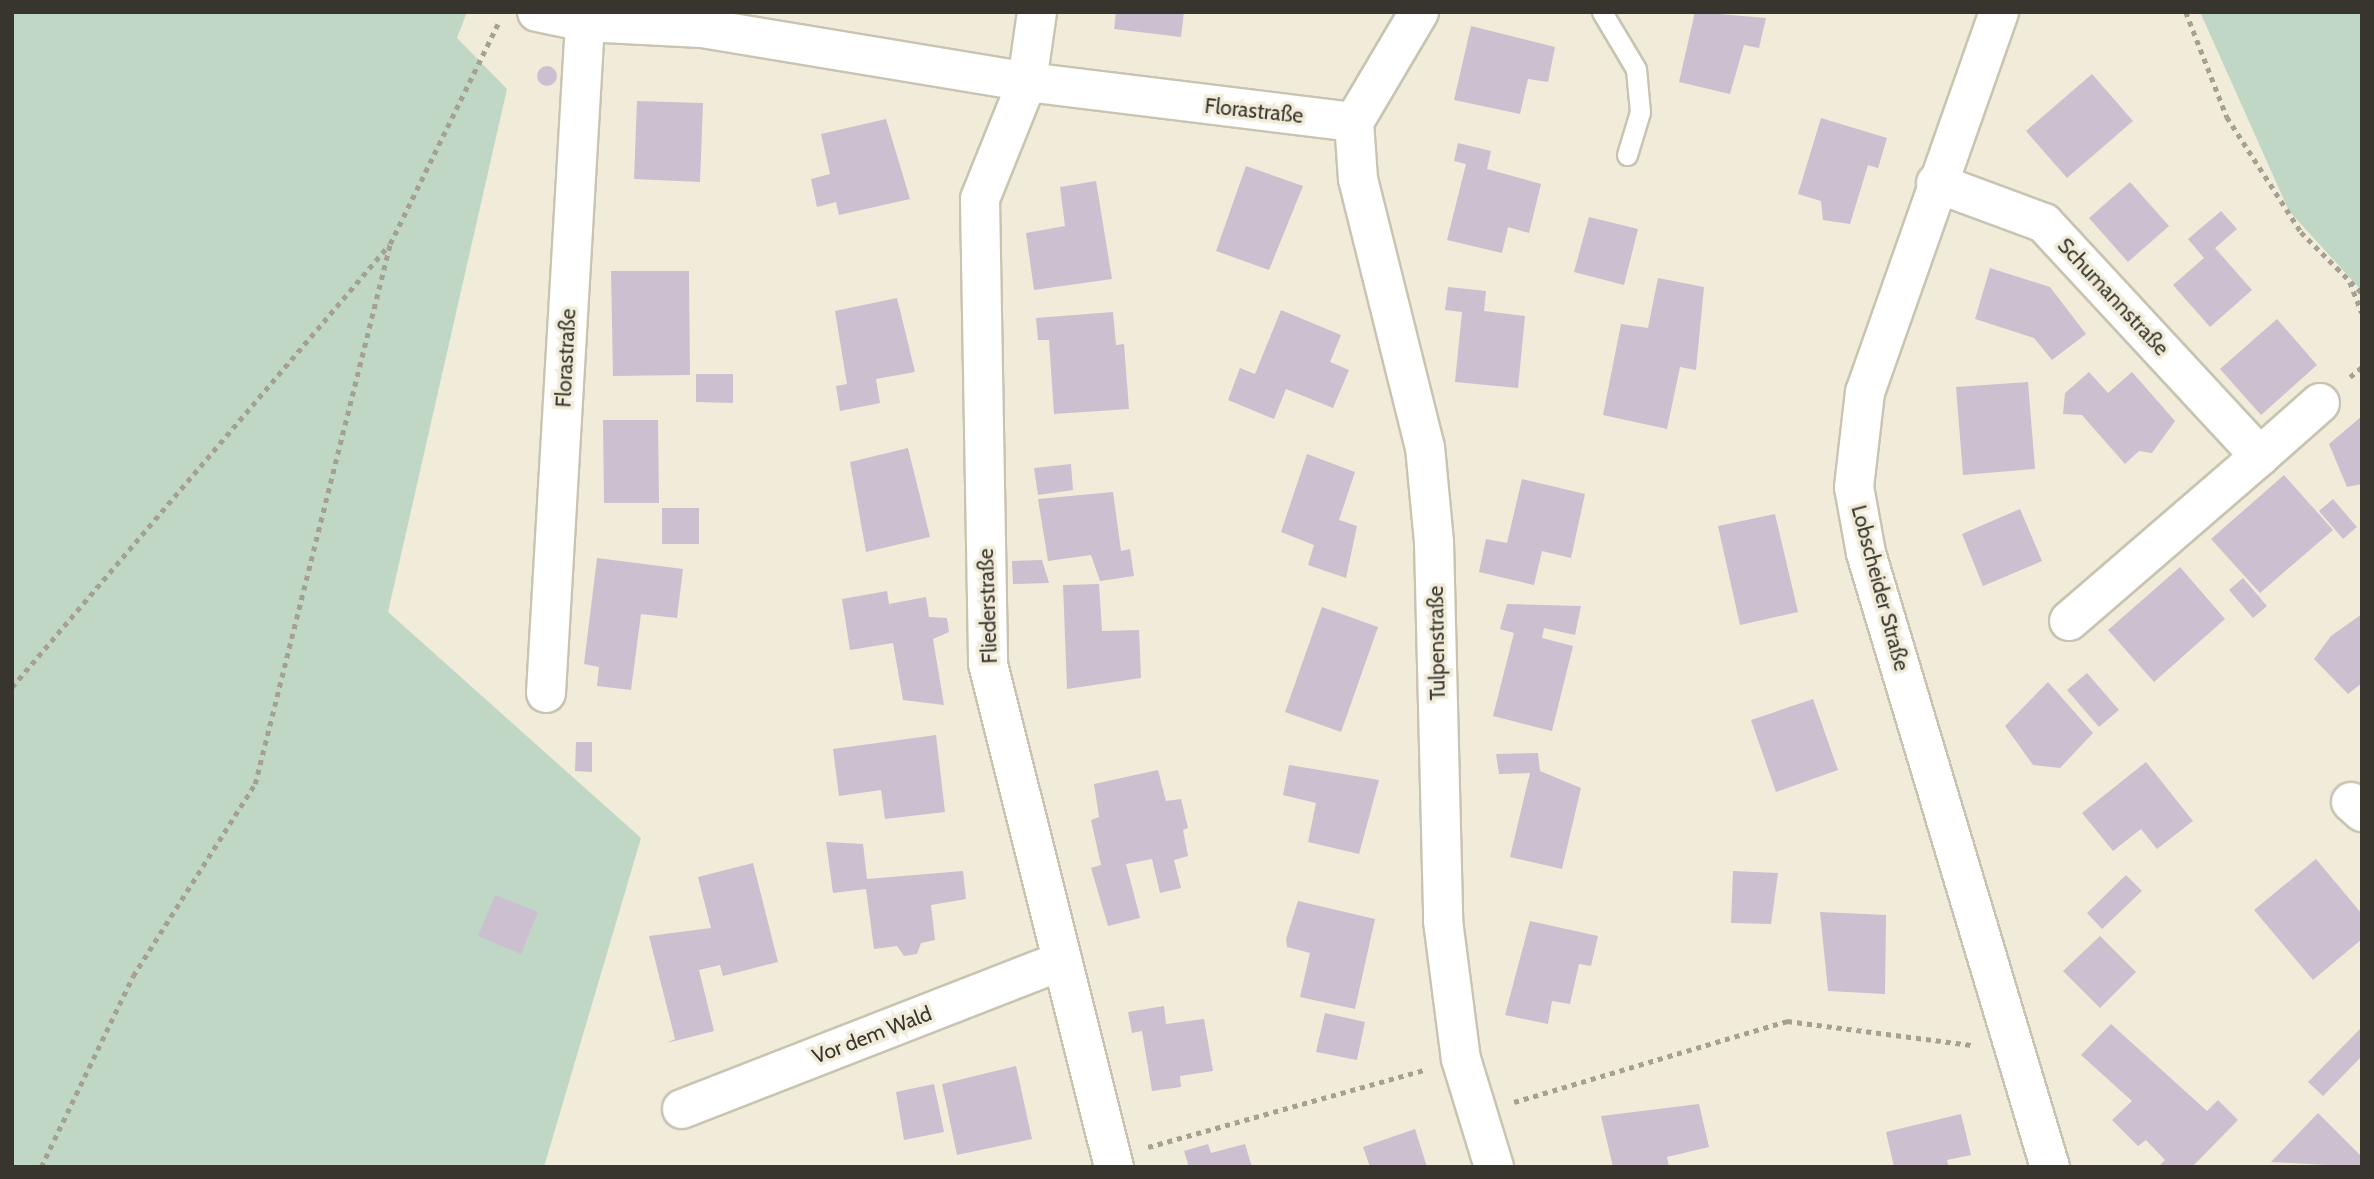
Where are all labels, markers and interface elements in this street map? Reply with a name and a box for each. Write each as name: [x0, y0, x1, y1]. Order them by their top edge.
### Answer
street label: Florastraße: [1203, 93, 1305, 129]
street label: Schumannstraße: [2052, 233, 2174, 361]
street label: Florastraße: [551, 308, 581, 408]
street label: Lobscheider Straße: [1846, 502, 1914, 674]
street label: Fliederstraße: [973, 548, 1003, 664]
street label: Tulpenstraße: [1423, 585, 1451, 701]
street label: Vor dem Wald: [809, 1001, 935, 1069]

